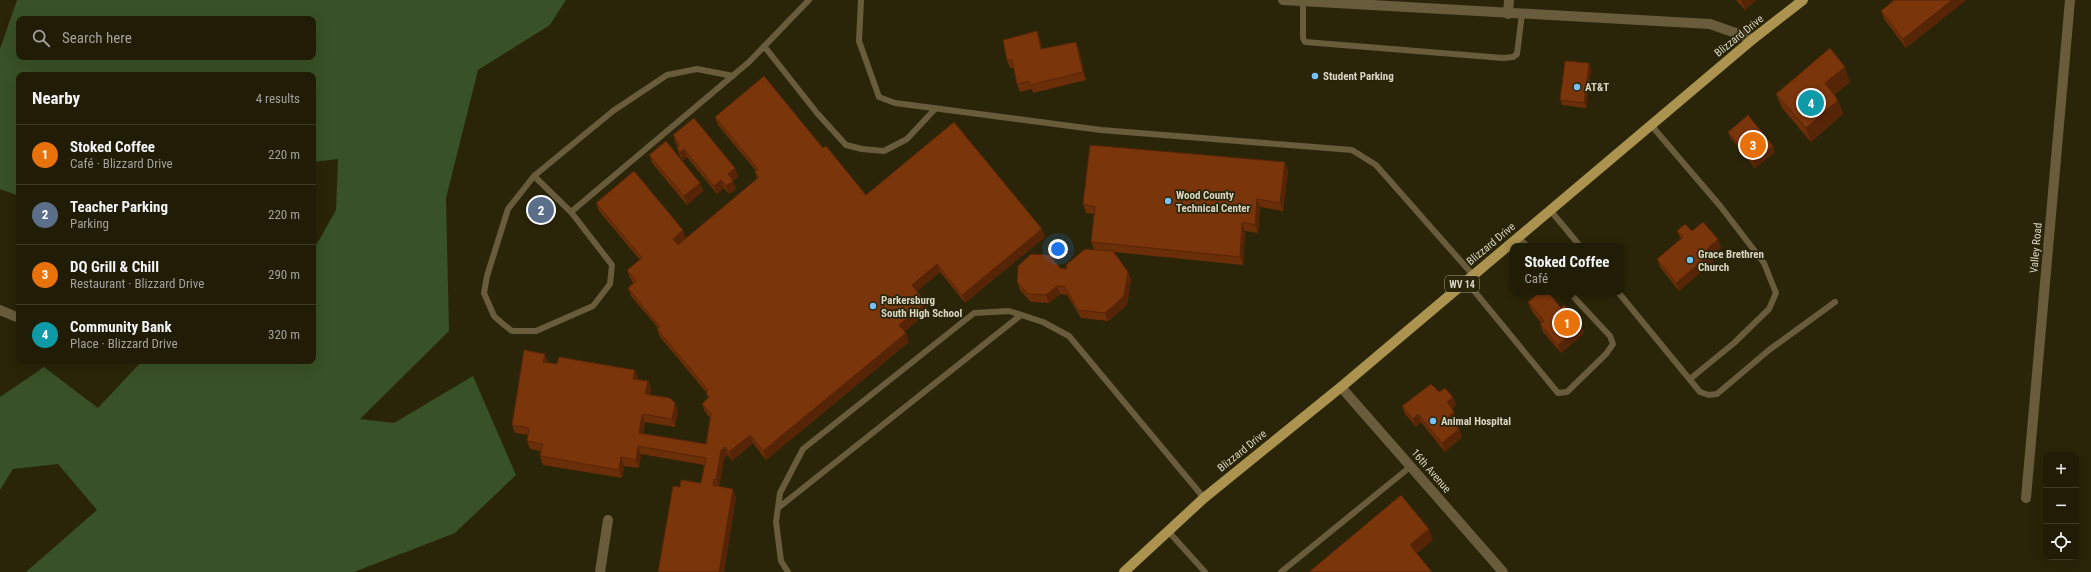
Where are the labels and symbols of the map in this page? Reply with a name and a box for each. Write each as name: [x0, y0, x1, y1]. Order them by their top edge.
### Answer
street label: Blizzard Drive: [1712, 12, 1766, 60]
place label: Student Parking: [1323, 70, 1394, 83]
marker: Student Parking: [1310, 71, 1320, 81]
place label: AT&T: [1585, 81, 1609, 94]
marker: AT&T: [1572, 82, 1582, 92]
pin: 4: [1798, 88, 1824, 118]
pin: 3: [1740, 130, 1766, 160]
place label: Wood County Technical Center: [1176, 189, 1251, 215]
pin: 2: [528, 195, 554, 225]
marker: Wood County Technical Center: [1163, 196, 1173, 206]
street label: Blizzard Drive: [1464, 220, 1518, 268]
street label: Valley Road: [2027, 222, 2045, 274]
your location: [1048, 239, 1068, 259]
place label: Grace Brethren Church: [1698, 248, 1764, 274]
marker: Grace Brethren Church: [1685, 255, 1695, 265]
road number: WV 14: [1445, 276, 1479, 292]
place label: Parkersburg South High School: [881, 294, 963, 320]
marker: Parkersburg South High School: [868, 301, 878, 311]
pin: 1: [1554, 308, 1580, 338]
place label: Animal Hospital: [1441, 415, 1511, 428]
marker: Animal Hospital: [1428, 416, 1438, 426]
street label: Blizzard Drive: [1215, 427, 1269, 475]
street label: 16th Avenue: [1409, 446, 1453, 496]

